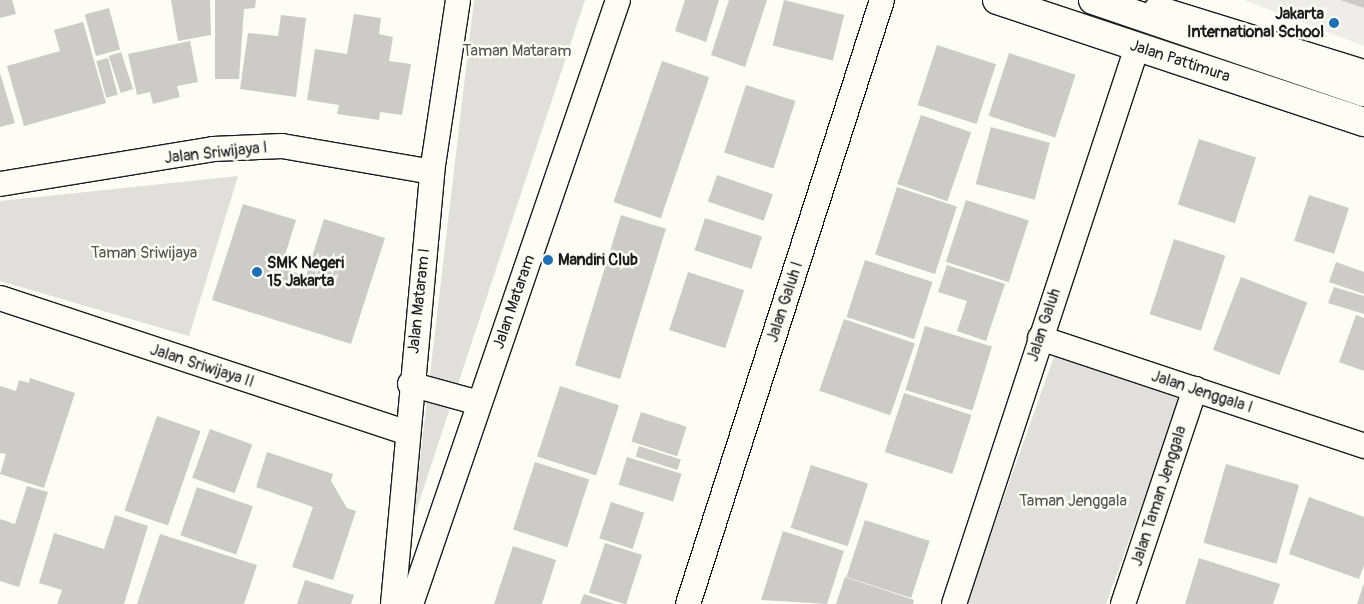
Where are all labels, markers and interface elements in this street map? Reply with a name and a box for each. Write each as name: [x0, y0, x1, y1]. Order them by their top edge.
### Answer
place label: Jakarta International School: [1187, 4, 1324, 42]
marker: Jakarta International School: [1328, 17, 1340, 29]
street label: Jalan Pattimura: [1127, 36, 1233, 86]
park label: Taman Mataram: [463, 41, 571, 61]
street label: Jalan Sriwijaya I: [163, 138, 269, 168]
park label: Taman Sriwijaya: [91, 243, 197, 263]
street label: Jalan Mataram I: [404, 247, 434, 355]
place label: Mandiri Club: [558, 250, 638, 270]
street label: Jalan Mataram: [489, 252, 539, 352]
place label: SMK Negeri 15 Jakarta: [267, 253, 344, 291]
marker: Mandiri Club: [542, 254, 554, 266]
street label: Jalan Galuh I: [763, 259, 807, 345]
marker: SMK Negeri 15 Jakarta: [251, 266, 263, 278]
street label: Jalan Galuh: [1023, 286, 1065, 364]
street label: Jalan Sriwijaya II: [148, 340, 256, 392]
street label: Jalan Jenggala I: [1149, 367, 1255, 417]
street label: Jalan Taman Jenggala: [1127, 423, 1191, 569]
park label: Taman Jenggala: [1019, 491, 1127, 511]

